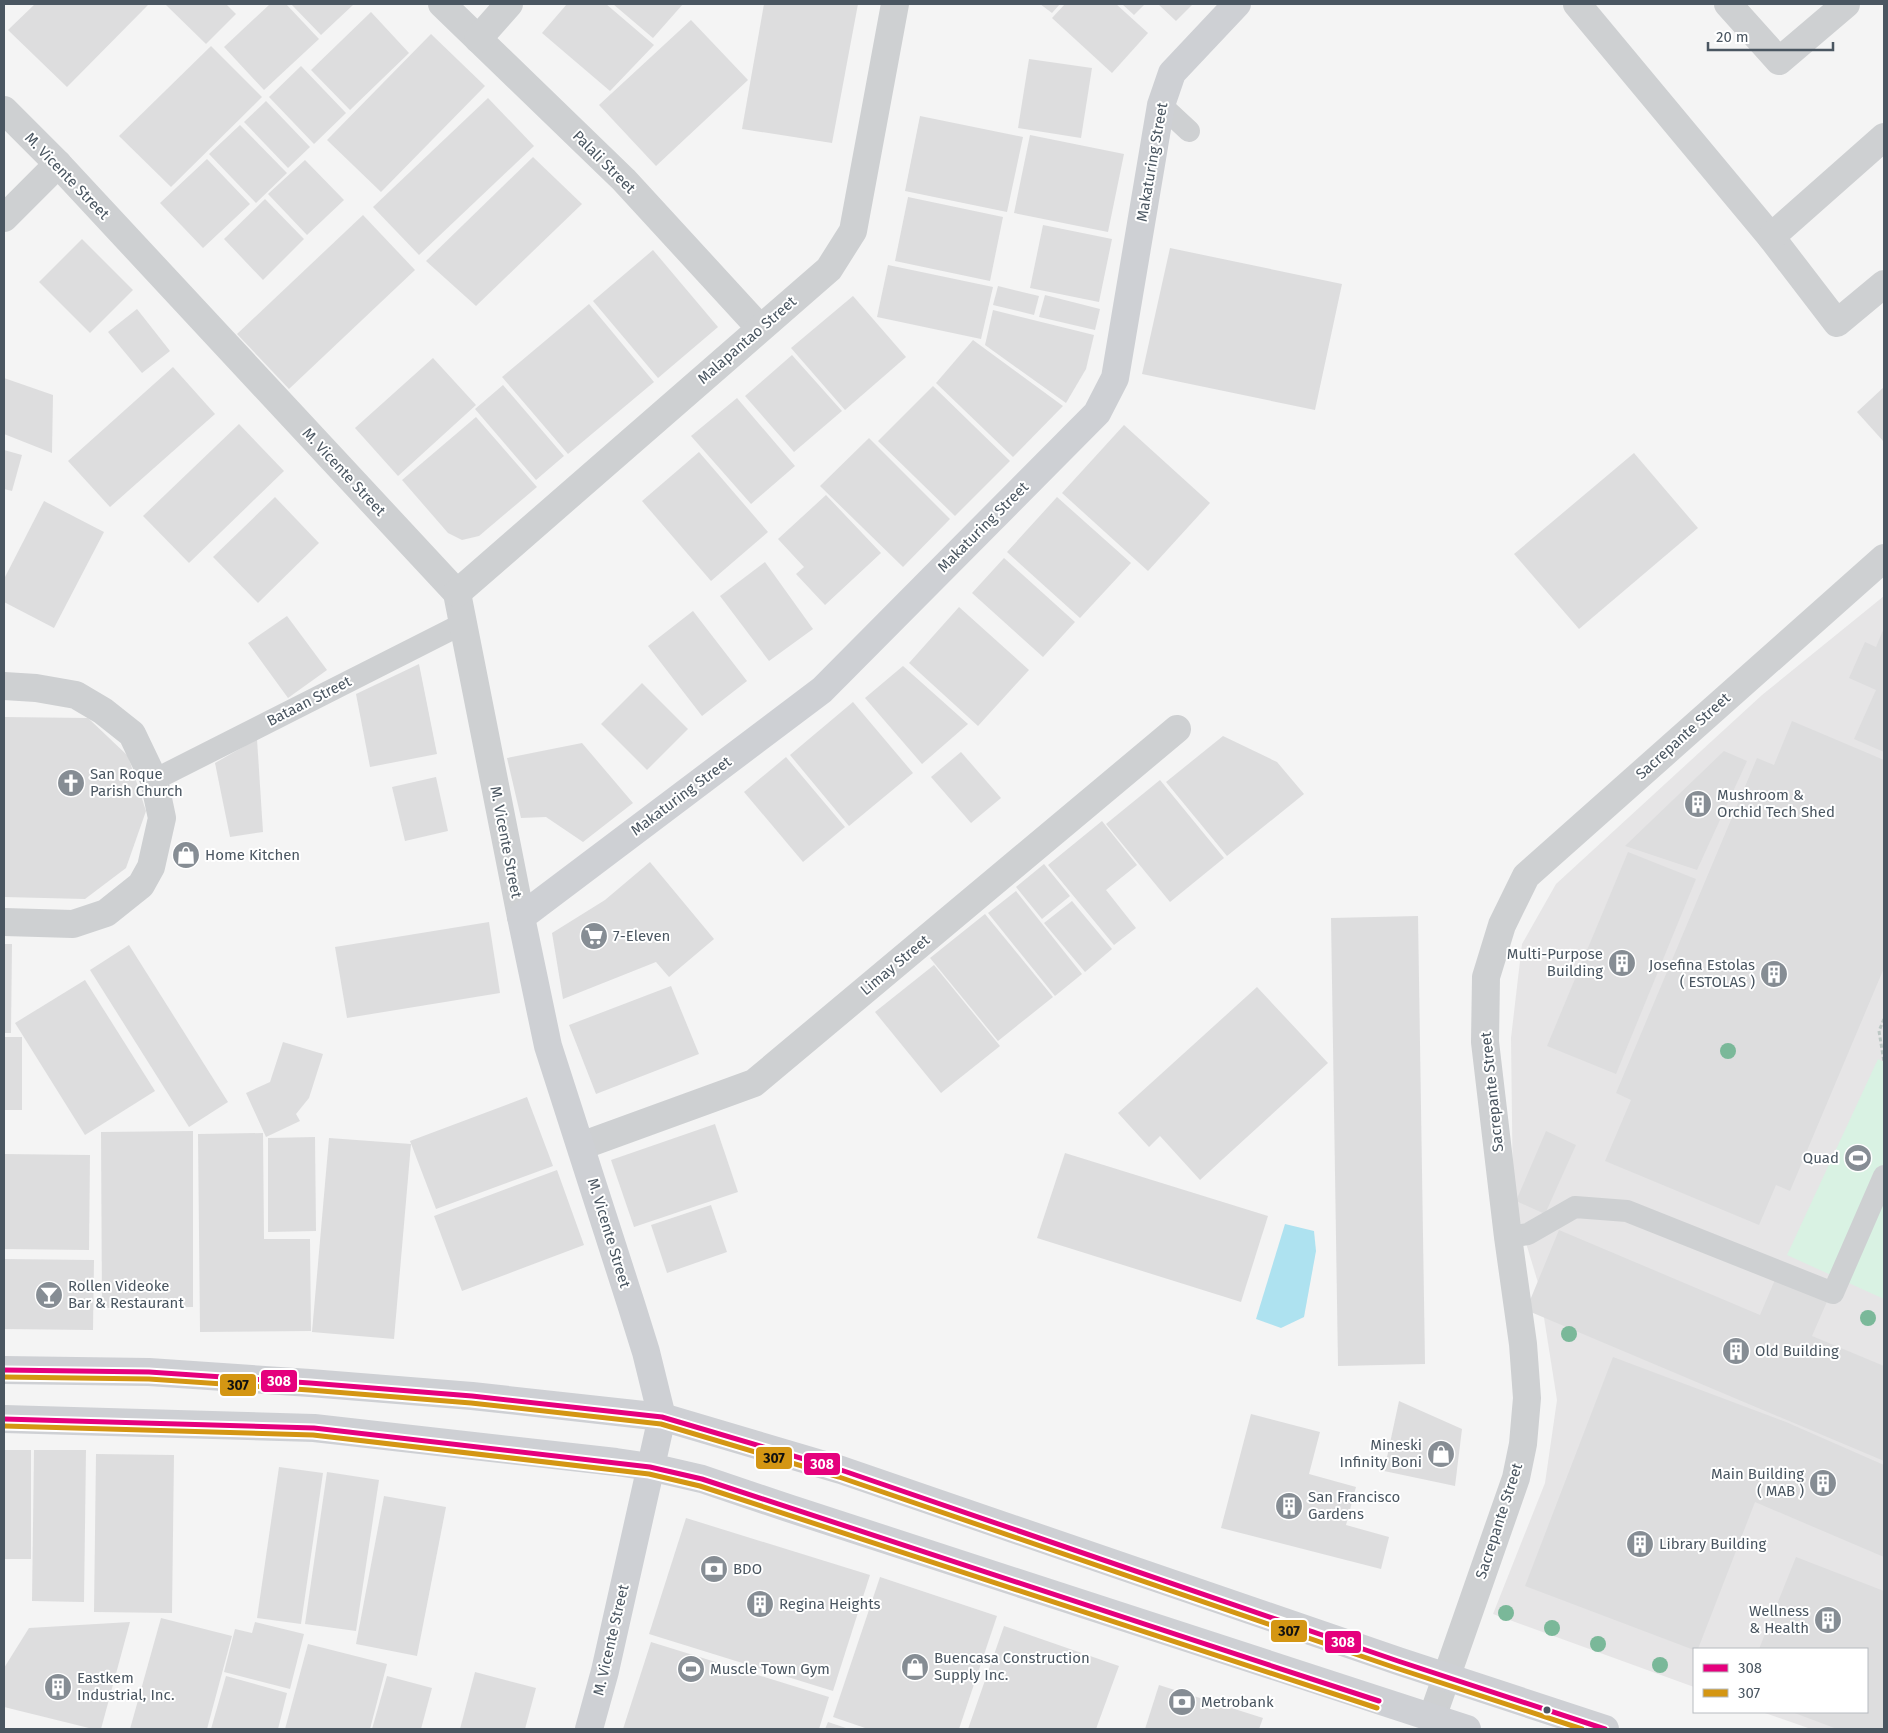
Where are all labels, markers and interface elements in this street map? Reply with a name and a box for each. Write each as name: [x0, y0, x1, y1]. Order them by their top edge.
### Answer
scale bar: [1708, 20, 1833, 52]
text: 20 m: [1716, 28, 1749, 46]
street label: Makaturing Street: [1133, 100, 1171, 223]
street label: Palali Street: [569, 127, 640, 198]
street label: M. Vicente Street: [21, 129, 113, 224]
street label: Malapantao Street: [694, 292, 800, 388]
street label: M. Vicente Street: [299, 424, 390, 520]
street label: Makaturing Street: [934, 477, 1033, 576]
street label: Bataan Street: [264, 672, 355, 730]
street label: Sacrepante Street: [1632, 689, 1734, 783]
street label: Makaturing Street: [627, 752, 735, 840]
place label: San Roque Parish Church: [90, 765, 183, 800]
church icon: San Roque Parish Church: [56, 768, 86, 798]
street label: M. Vicente Street: [486, 784, 526, 900]
place label: Mushroom & Orchid Tech Shed: [1717, 786, 1835, 821]
building icon: Mushroom & Orchid Tech Shed: [1683, 789, 1713, 819]
shop icon: Home Kitchen: [171, 840, 201, 870]
place label: Home Kitchen: [205, 846, 300, 864]
supermarket icon: 7-Eleven: [579, 921, 609, 951]
place label: 7-Eleven: [613, 927, 670, 945]
street label: Limay Street: [857, 931, 934, 999]
place label: Multi-Purpose Building: [1507, 945, 1603, 980]
building icon: Multi-Purpose Building: [1607, 948, 1637, 978]
place label: Josefina Estolas ( ESTOLAS ): [1649, 956, 1755, 991]
building icon: Josefina Estolas ( ESTOLAS ): [1759, 959, 1789, 989]
street label: Sacrepante Street: [1477, 1030, 1507, 1153]
sports icon: Quad: [1843, 1143, 1873, 1173]
place label: Quad: [1803, 1149, 1839, 1167]
street label: M. Vicente Street: [584, 1176, 634, 1291]
place label: Rollen Videoke Bar & Restaurant: [68, 1277, 184, 1312]
bar icon: Rollen Videoke Bar & Restaurant: [34, 1280, 64, 1310]
building icon: Old Building: [1721, 1336, 1751, 1366]
place label: Old Building: [1755, 1342, 1839, 1360]
line badge: 308: [260, 1369, 298, 1393]
line badge: 307: [219, 1373, 257, 1397]
text: 308: [266, 1373, 291, 1390]
text: 307: [226, 1377, 249, 1394]
place label: Mineski Infinity Boni: [1340, 1436, 1422, 1471]
shop icon: Mineski Infinity Boni: [1426, 1439, 1456, 1469]
line badge: 307: [755, 1446, 793, 1470]
text: 307: [762, 1450, 785, 1467]
line badge: 308: [803, 1452, 841, 1476]
text: 308: [809, 1456, 834, 1473]
street label: Sacrepante Street: [1472, 1460, 1526, 1581]
place label: Main Building ( MAB ): [1711, 1465, 1804, 1500]
building icon: Main Building ( MAB ): [1808, 1468, 1838, 1498]
place label: San Francisco Gardens: [1308, 1488, 1400, 1523]
building icon: San Francisco Gardens: [1274, 1491, 1304, 1521]
building icon: Library Building: [1625, 1529, 1655, 1559]
place label: Library Building: [1659, 1535, 1767, 1553]
bank icon: BDO: [699, 1554, 729, 1584]
place label: BDO: [733, 1560, 762, 1578]
street label: M. Vicente Street: [589, 1582, 633, 1697]
building icon: Regina Heights: [745, 1589, 775, 1619]
place label: Regina Heights: [779, 1595, 881, 1613]
place label: Wellness & Health: [1749, 1602, 1809, 1637]
building icon: Wellness & Health: [1813, 1605, 1843, 1635]
line badge: 307: [1270, 1619, 1308, 1643]
text: 307: [1277, 1623, 1300, 1640]
line badge: 308: [1324, 1630, 1362, 1654]
text: 308: [1330, 1634, 1355, 1651]
legend: [1693, 1648, 1868, 1713]
place label: Buencasa Construction Supply Inc.: [934, 1649, 1090, 1684]
shop icon: Buencasa Construction Supply Inc.: [900, 1652, 930, 1682]
sports icon: Muscle Town Gym: [676, 1654, 706, 1684]
text: 308: [1738, 1659, 1762, 1677]
place label: Muscle Town Gym: [710, 1660, 830, 1678]
place label: Eastkem Industrial, Inc.: [77, 1669, 175, 1704]
building icon: Eastkem Industrial, Inc.: [43, 1672, 73, 1702]
text: 307: [1738, 1684, 1761, 1702]
bank icon: Metrobank: [1167, 1687, 1197, 1717]
place label: Metrobank: [1201, 1693, 1274, 1711]
unlabelled marker: [1542, 1705, 1552, 1715]

